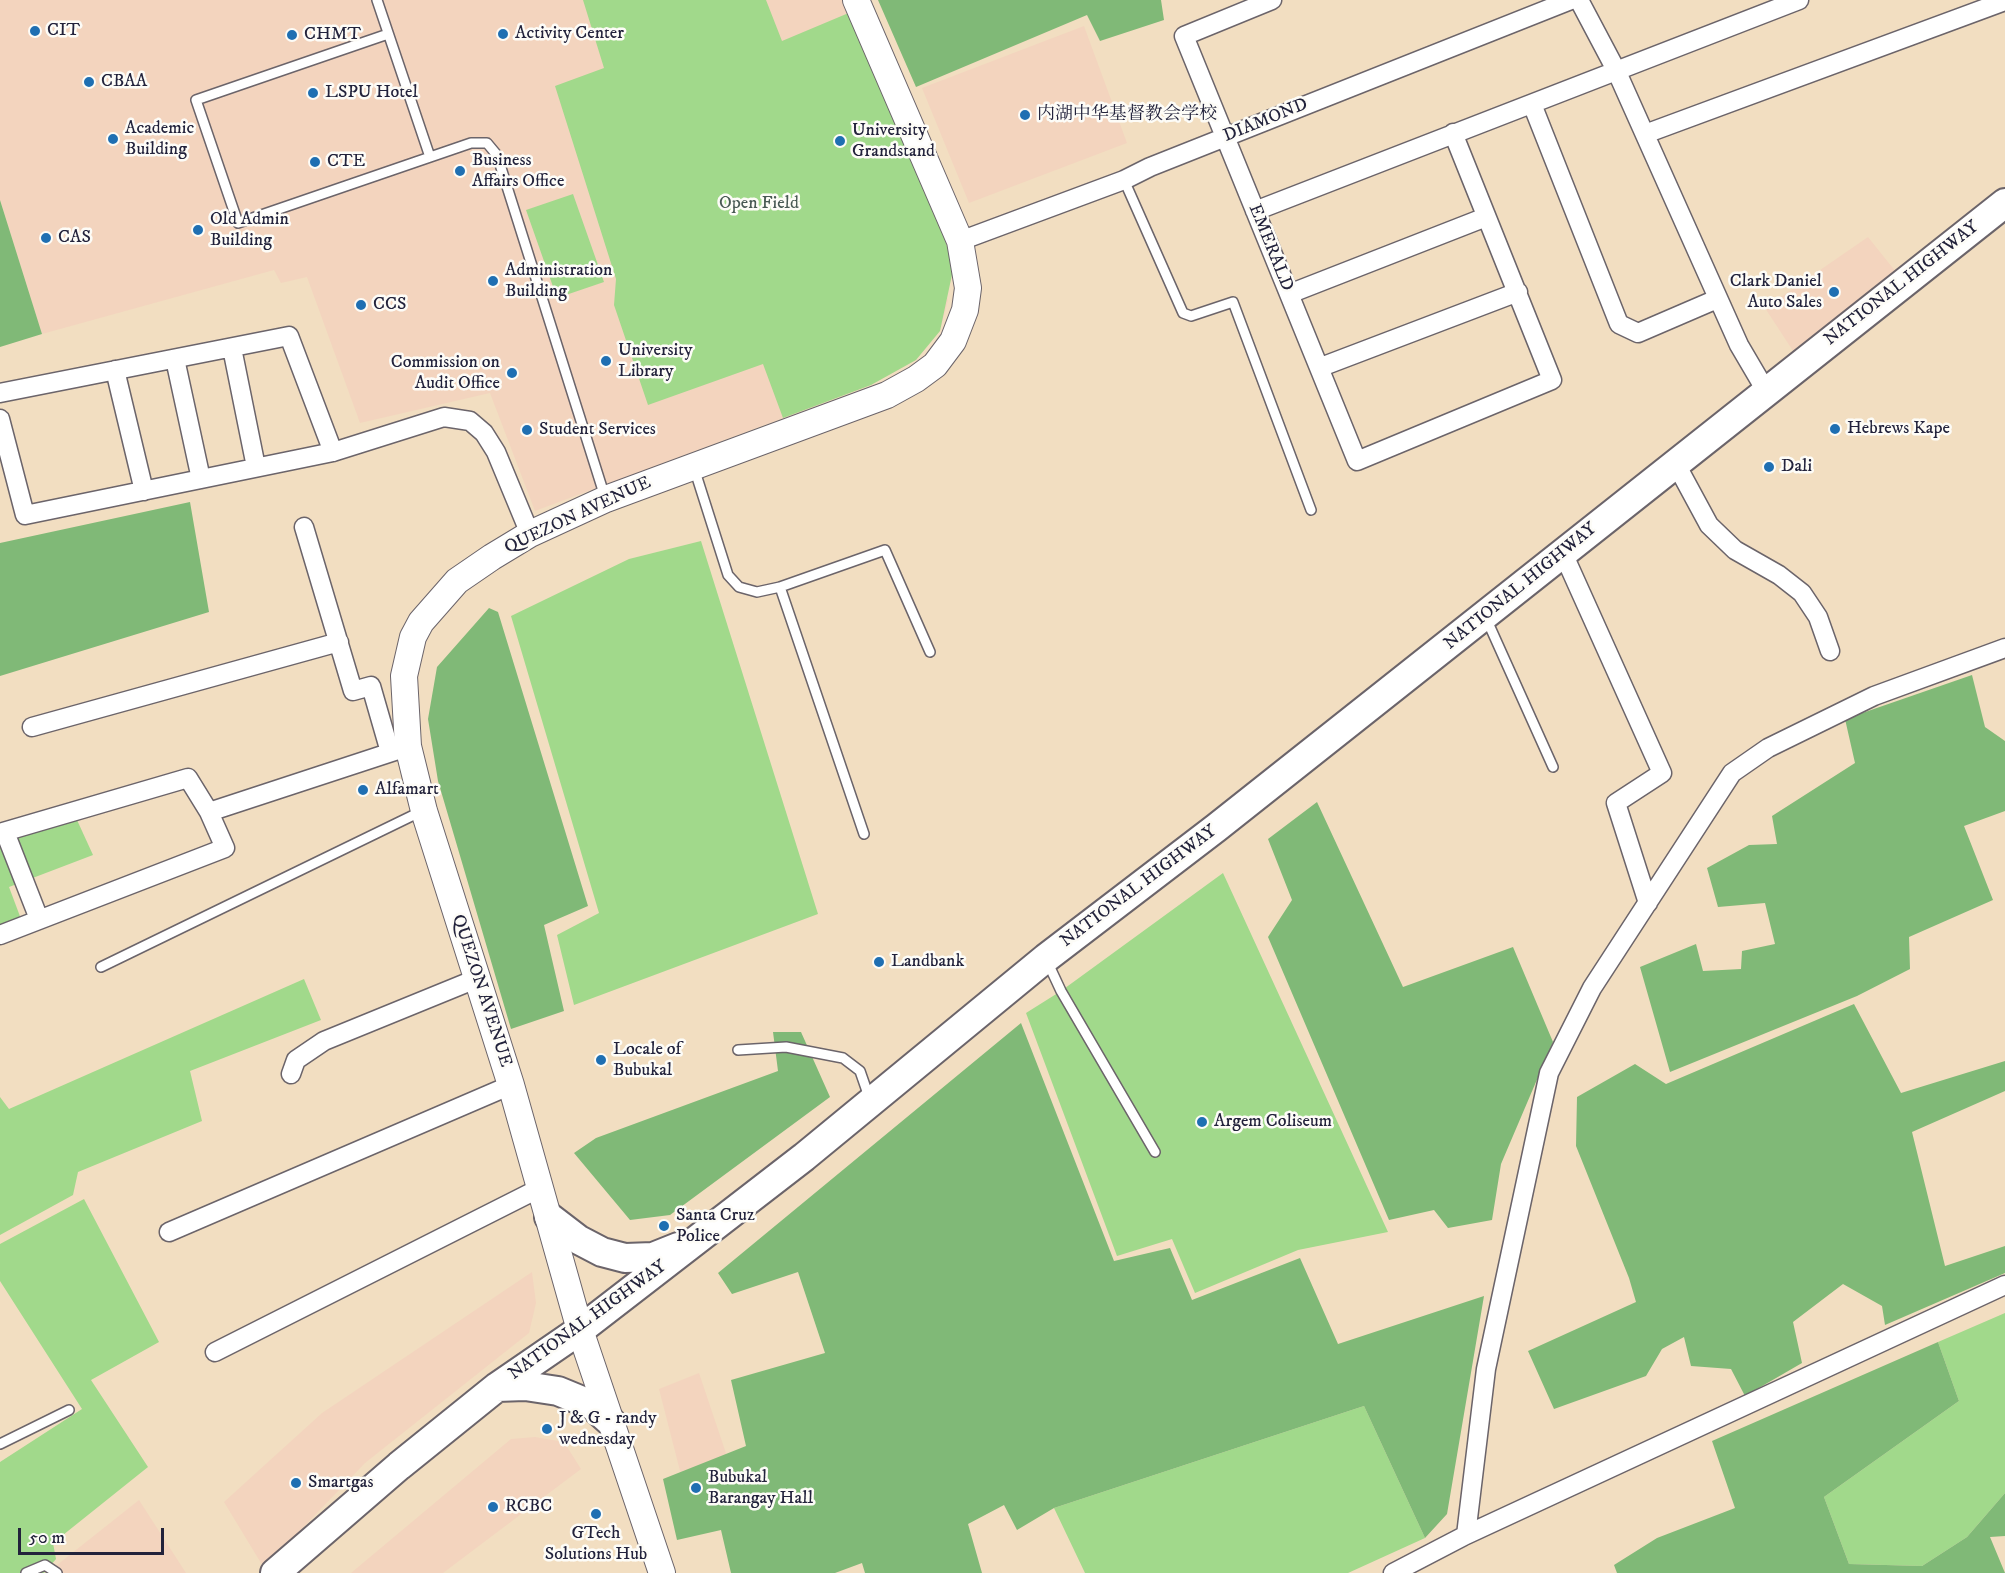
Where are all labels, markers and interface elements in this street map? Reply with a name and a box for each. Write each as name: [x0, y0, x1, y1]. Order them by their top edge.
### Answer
place label: CIT: [47, 20, 80, 42]
place label: Activity Center: [515, 23, 624, 45]
marker: CIT: [28, 24, 42, 38]
place label: CHMT: [304, 24, 361, 46]
marker: Activity Center: [496, 27, 510, 41]
marker: CHMT: [285, 28, 299, 42]
place label: CBAA: [101, 71, 147, 93]
marker: CBAA: [82, 75, 96, 89]
place label: LSPU Hotel: [325, 82, 418, 104]
marker: LSPU Hotel: [306, 86, 320, 100]
street label: DIAMOND: [1221, 94, 1311, 148]
place label: 内湖中华基督教会学校: [1037, 104, 1217, 126]
marker: 内湖中华基督教会学校: [1018, 108, 1032, 122]
place label: Academic Building: [125, 118, 194, 160]
place label: University Grandstand: [852, 120, 935, 162]
marker: Academic Building: [106, 132, 120, 146]
marker: University Grandstand: [833, 134, 847, 148]
place label: Business Affairs Office: [472, 150, 564, 192]
place label: CTE: [327, 151, 365, 173]
marker: CTE: [308, 155, 322, 169]
marker: Business Affairs Office: [453, 164, 467, 178]
park label: Open Field: [719, 193, 799, 215]
street label: EMERALD: [1243, 201, 1297, 295]
place label: Old Admin Building: [210, 209, 289, 252]
street label: NATIONAL HIGHWAY: [1821, 217, 1983, 351]
marker: Old Admin Building: [191, 223, 205, 237]
place label: CAS: [58, 227, 91, 249]
marker: CAS: [39, 231, 53, 245]
place label: Administration Building: [505, 260, 612, 302]
place label: Clark Daniel Auto Sales: [1730, 271, 1822, 314]
marker: Administration Building: [486, 274, 500, 288]
marker: Clark Daniel Auto Sales: [1827, 285, 1841, 299]
place label: CCS: [373, 294, 406, 316]
marker: CCS: [354, 298, 368, 312]
place label: University Library: [618, 340, 692, 382]
place label: Commission on Audit Office: [391, 352, 500, 394]
marker: University Library: [599, 354, 613, 368]
marker: Commission on Audit Office: [505, 366, 519, 380]
place label: Hebrews Kape: [1847, 418, 1950, 440]
place label: Student Services: [539, 419, 656, 441]
marker: Hebrews Kape: [1828, 422, 1842, 436]
marker: Student Services: [520, 423, 534, 437]
place label: Dali: [1781, 456, 1812, 478]
marker: Dali: [1762, 460, 1776, 474]
street label: QUEZON AVENUE: [501, 473, 655, 559]
street label: NATIONAL HIGHWAY: [1440, 519, 1602, 655]
place label: Alfamart: [375, 779, 439, 801]
marker: Alfamart: [356, 783, 370, 797]
street label: NATIONAL HIGHWAY: [1057, 821, 1221, 953]
street label: QUEZON AVENUE: [446, 912, 516, 1070]
place label: Landbank: [891, 951, 964, 973]
marker: Landbank: [872, 955, 886, 969]
place label: Locale of Bubukal: [613, 1039, 681, 1082]
marker: Locale of Bubukal: [594, 1053, 608, 1067]
place label: Argem Coliseum: [1214, 1111, 1332, 1133]
marker: Argem Coliseum: [1195, 1115, 1209, 1129]
place label: Santa Cruz Police: [676, 1205, 755, 1248]
marker: Santa Cruz Police: [657, 1219, 671, 1233]
street label: NATIONAL HIGHWAY: [505, 1256, 671, 1386]
place label: J & G - randy wednesday: [559, 1408, 657, 1450]
marker: J & G - randy wednesday: [540, 1422, 554, 1436]
place label: Bubukal Barangay Hall: [708, 1467, 813, 1510]
place label: Smartgas: [308, 1472, 373, 1494]
marker: Smartgas: [289, 1476, 303, 1490]
marker: Bubukal Barangay Hall: [689, 1481, 703, 1495]
place label: RCBC: [505, 1496, 552, 1518]
marker: RCBC: [486, 1500, 500, 1514]
marker: GTech Solutions Hub: [589, 1507, 603, 1521]
scale bar: [21, 1516, 166, 1554]
place label: GTech Solutions Hub: [545, 1523, 647, 1565]
text: 50 m: [29, 1527, 65, 1549]

